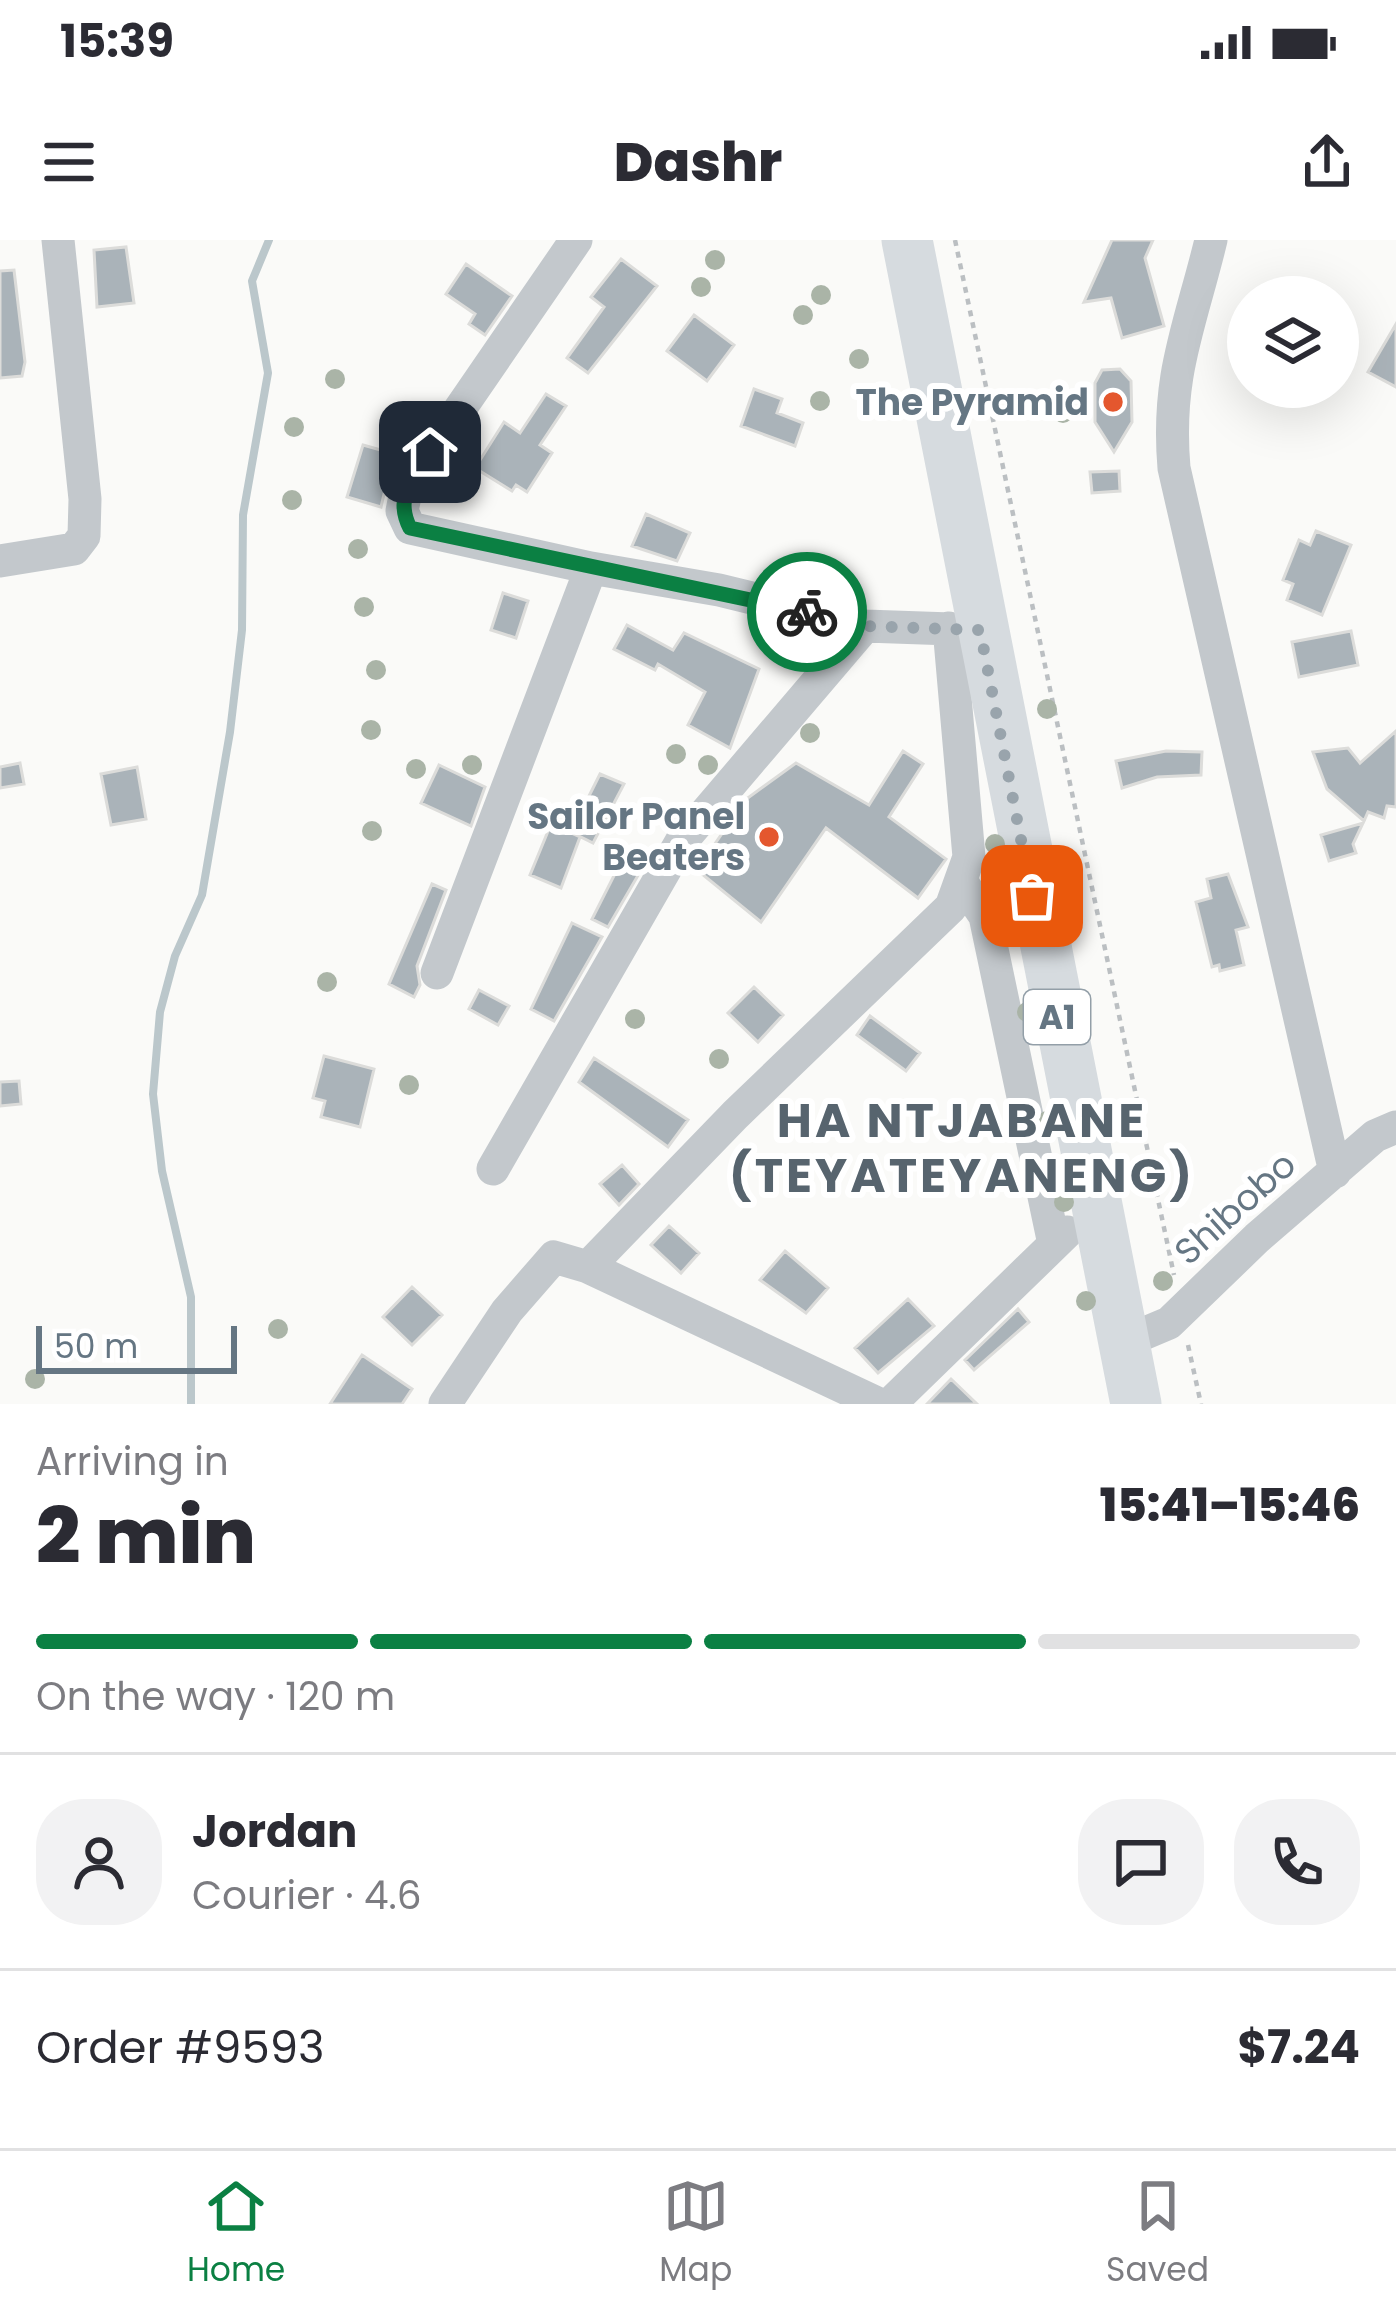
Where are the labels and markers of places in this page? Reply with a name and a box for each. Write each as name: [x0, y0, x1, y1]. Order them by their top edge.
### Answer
place label: The Pyramid: [855, 377, 1089, 428]
marker: The Pyramid: [1100, 389, 1126, 415]
pin: [379, 401, 481, 503]
place label: Sailor Panel Beaters: [527, 791, 745, 883]
marker: Sailor Panel Beaters: [756, 824, 782, 850]
pin: [981, 845, 1083, 947]

